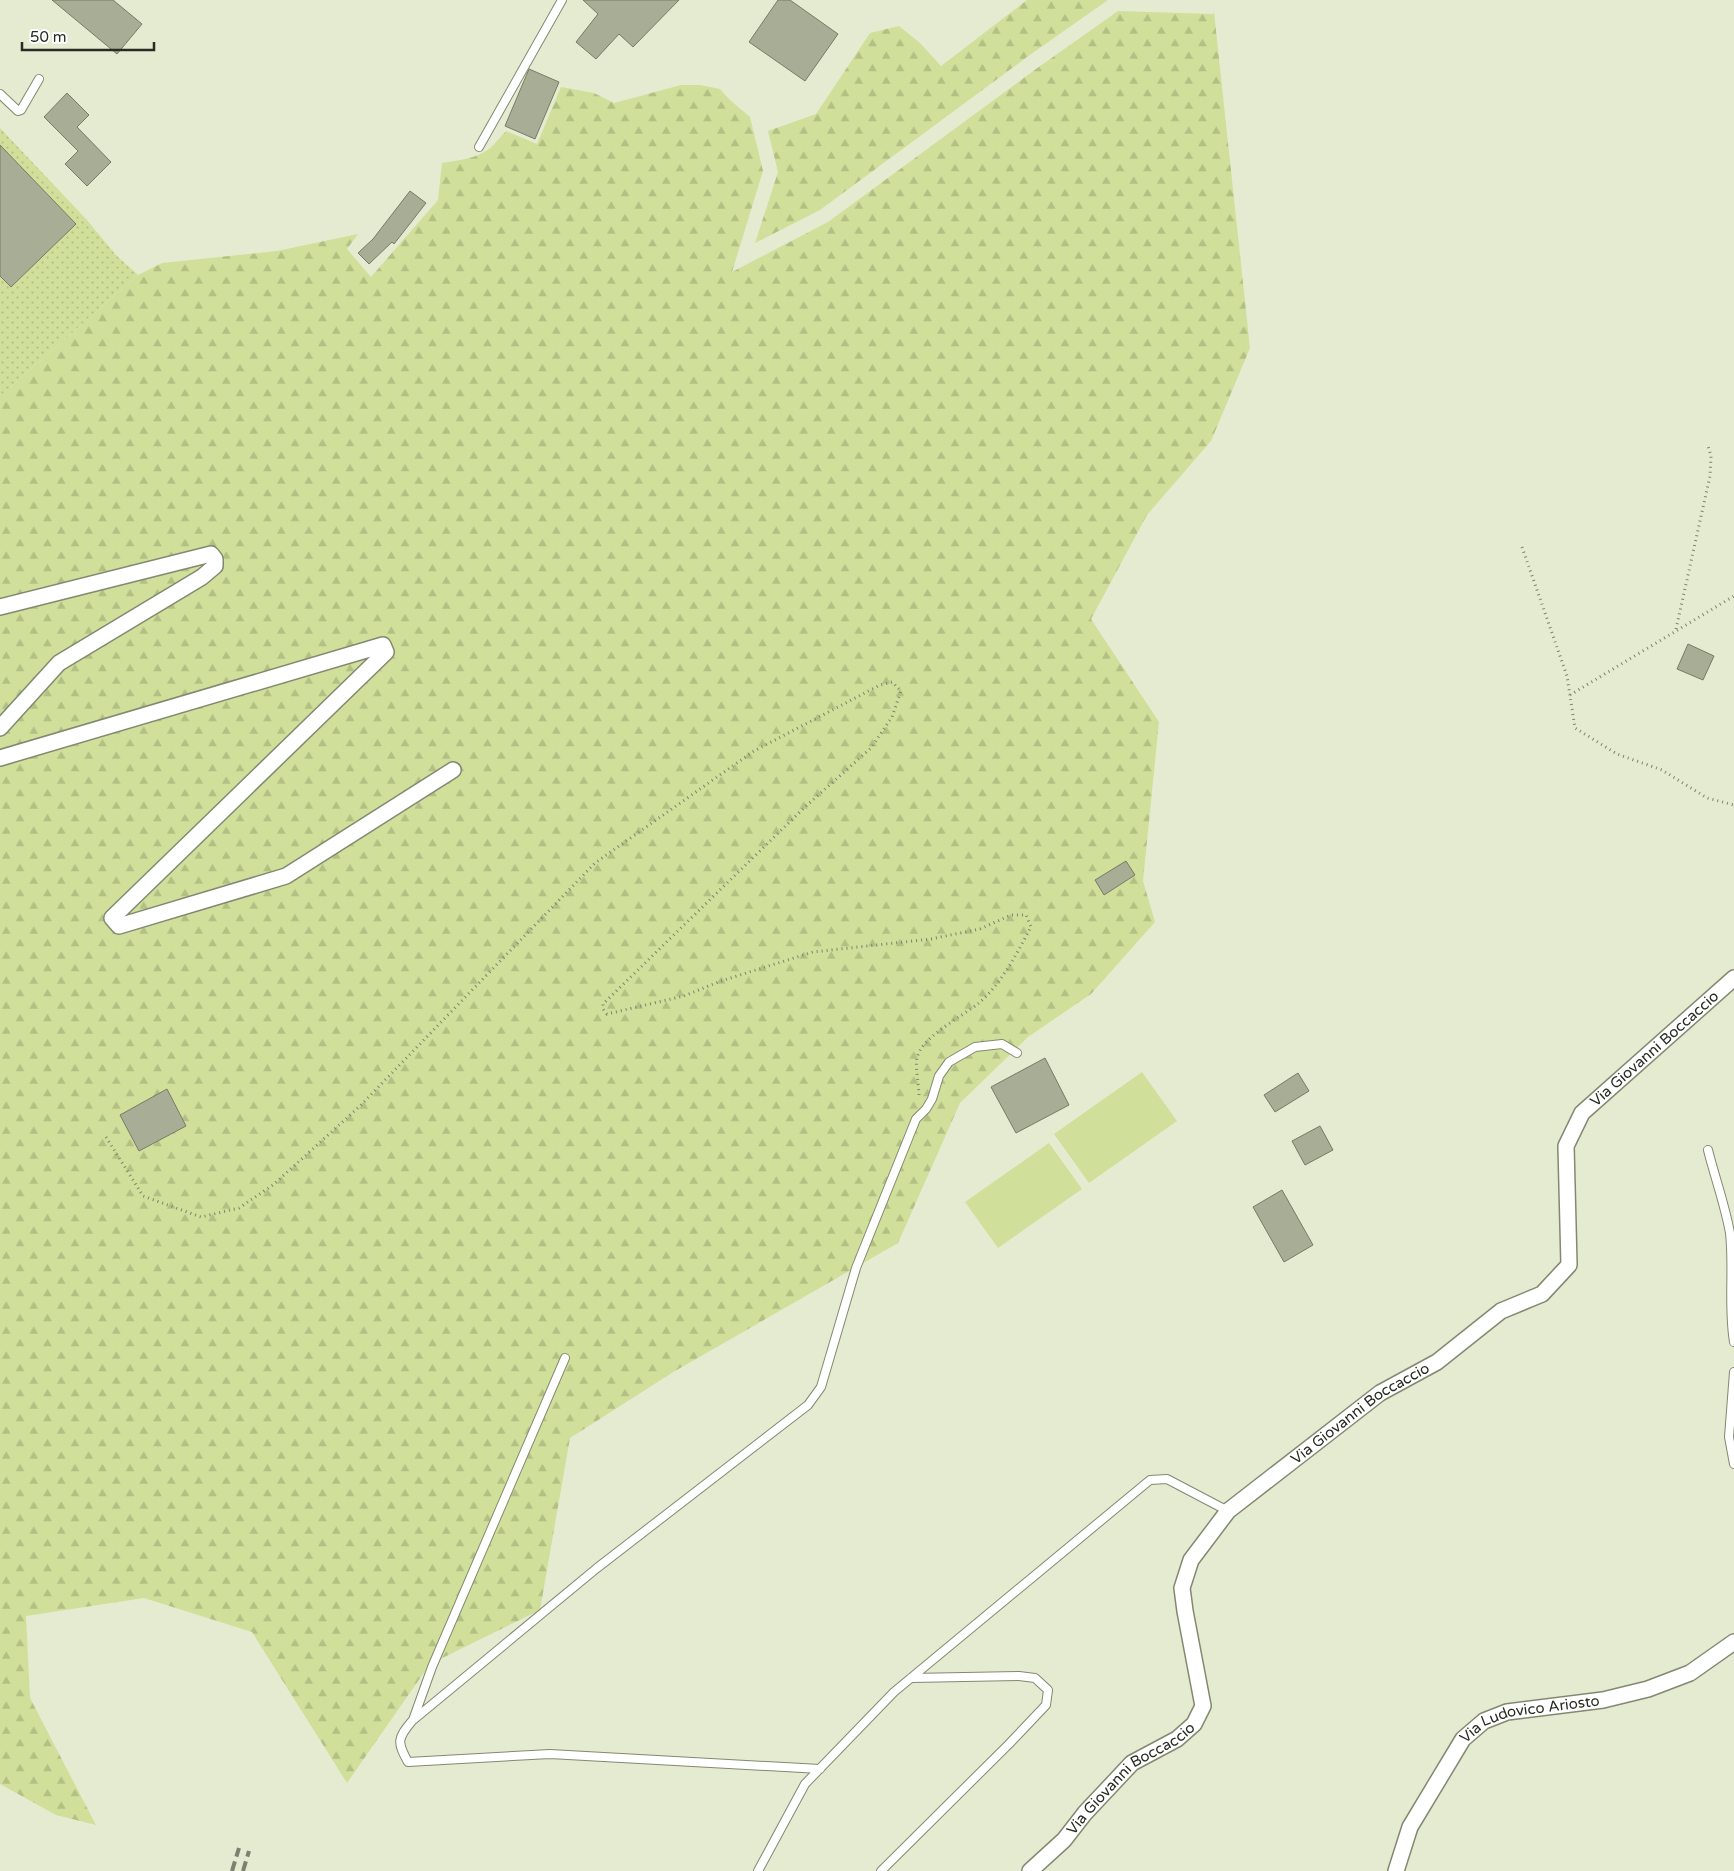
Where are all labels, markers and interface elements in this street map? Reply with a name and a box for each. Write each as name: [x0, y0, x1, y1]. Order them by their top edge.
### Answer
scale bar: [22, 20, 155, 52]
text: 50 m: [30, 28, 67, 46]
street label: Via Giovanni Boccaccio: [1587, 987, 1722, 1110]
street label: Via Giovanni Boccaccio: [1287, 1359, 1433, 1468]
street label: Via Ludovico Ariosto: [1456, 1692, 1601, 1747]
street label: Via Giovanni Boccaccio: [1063, 1718, 1199, 1838]

